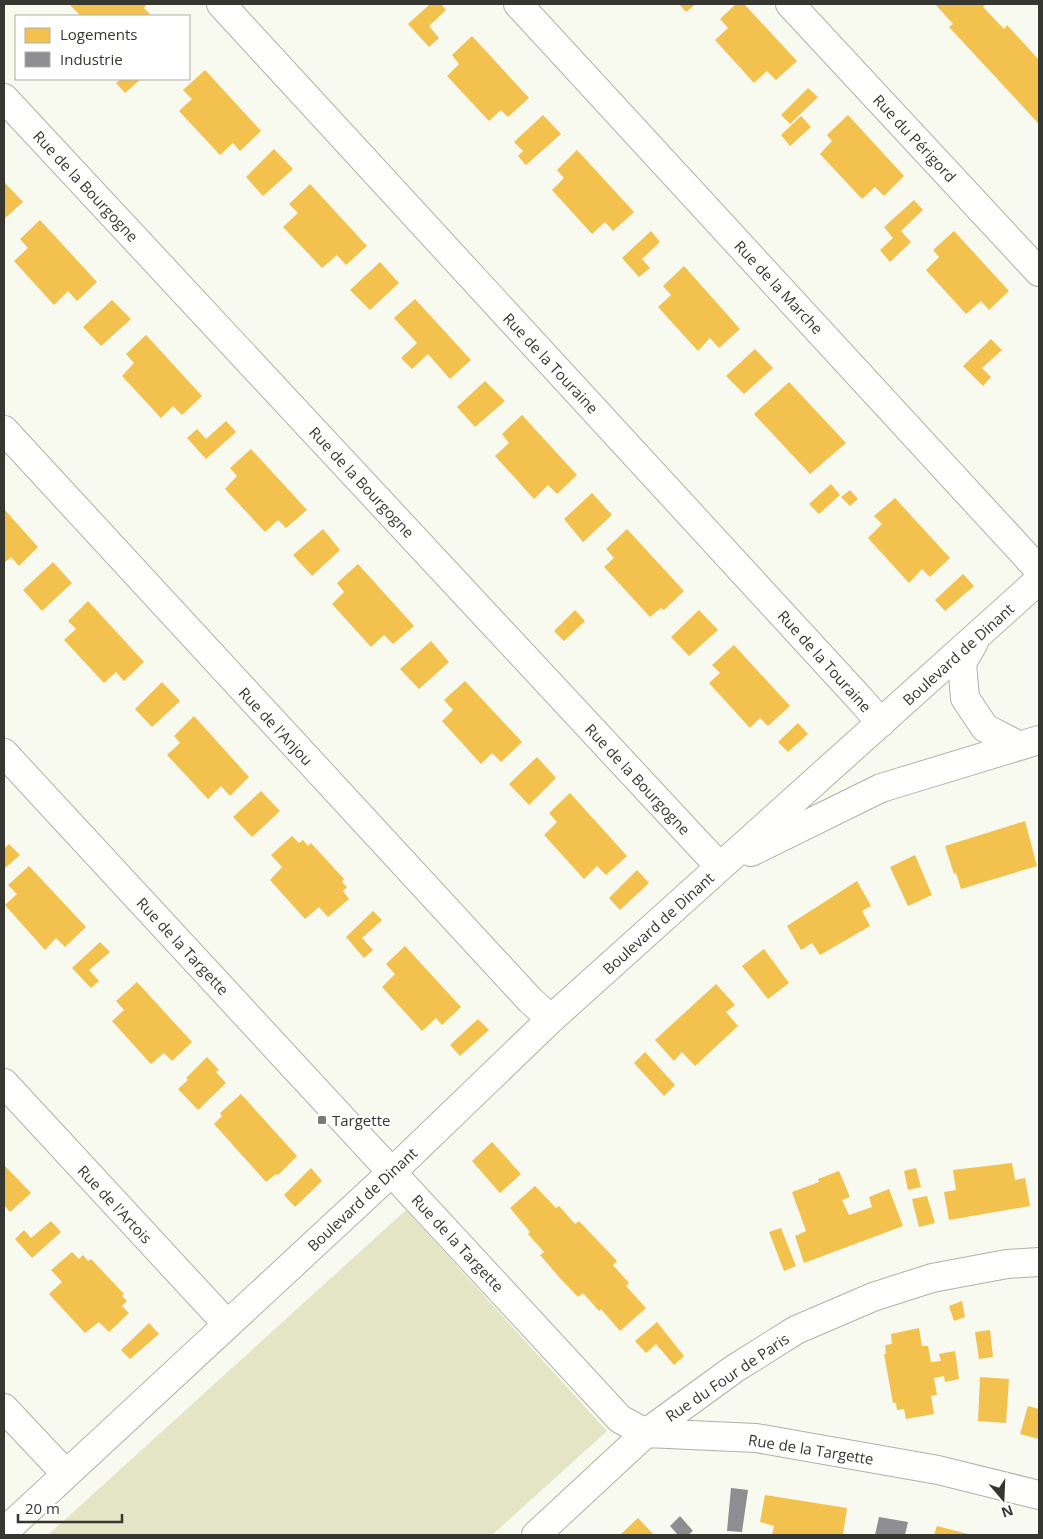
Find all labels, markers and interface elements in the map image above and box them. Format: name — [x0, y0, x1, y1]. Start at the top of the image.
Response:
legend — [15, 15, 190, 80]
text: Logements — [60, 24, 137, 44]
text: Industrie — [60, 49, 123, 69]
street label: Rue du Périgord — [869, 90, 961, 186]
street label: Rue de la Bourgogne — [29, 126, 143, 246]
street label: Rue de la Marche — [730, 236, 828, 338]
street label: Rue de la Touraine — [499, 308, 603, 418]
street label: Rue de la Bourgogne — [305, 422, 419, 542]
street label: Boulevard de Dinant — [898, 599, 1018, 709]
street label: Rue de la Touraine — [774, 606, 876, 716]
street label: Rue de l'Anjou — [235, 683, 317, 769]
street label: Rue de la Bourgogne — [581, 719, 695, 839]
street label: Boulevard de Dinant — [598, 868, 718, 978]
street label: Rue de la Targette — [132, 893, 234, 999]
place label: Targette — [332, 1110, 390, 1130]
marker: Targette — [316, 1114, 328, 1126]
street label: Boulevard de Dinant — [303, 1143, 421, 1255]
street label: Rue de l'Artois — [73, 1161, 157, 1247]
street label: Rue de la Targette — [407, 1190, 509, 1296]
street label: Rue du Four de Paris — [661, 1328, 793, 1426]
street label: Rue de la Targette — [747, 1429, 875, 1469]
north arrow — [978, 1474, 1028, 1524]
scale bar — [18, 1492, 121, 1524]
text: 20 m — [25, 1498, 60, 1518]
text: N — [999, 1501, 1016, 1523]

